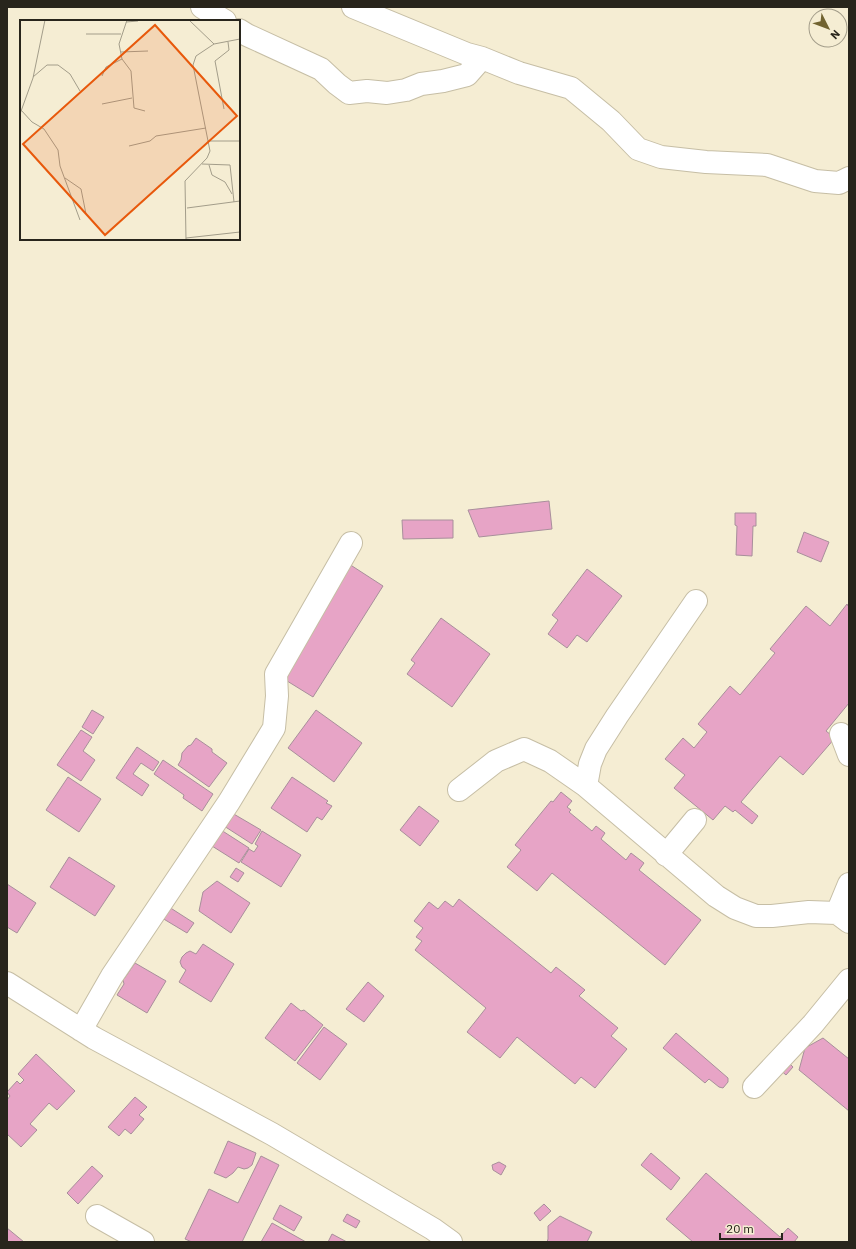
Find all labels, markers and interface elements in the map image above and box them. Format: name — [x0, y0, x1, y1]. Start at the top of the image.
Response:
north arrow — [808, 8, 848, 48]
inset map — [20, 20, 240, 240]
text: N — [828, 27, 843, 42]
scale bar — [720, 1215, 782, 1241]
text: 20 m — [726, 1221, 754, 1236]

